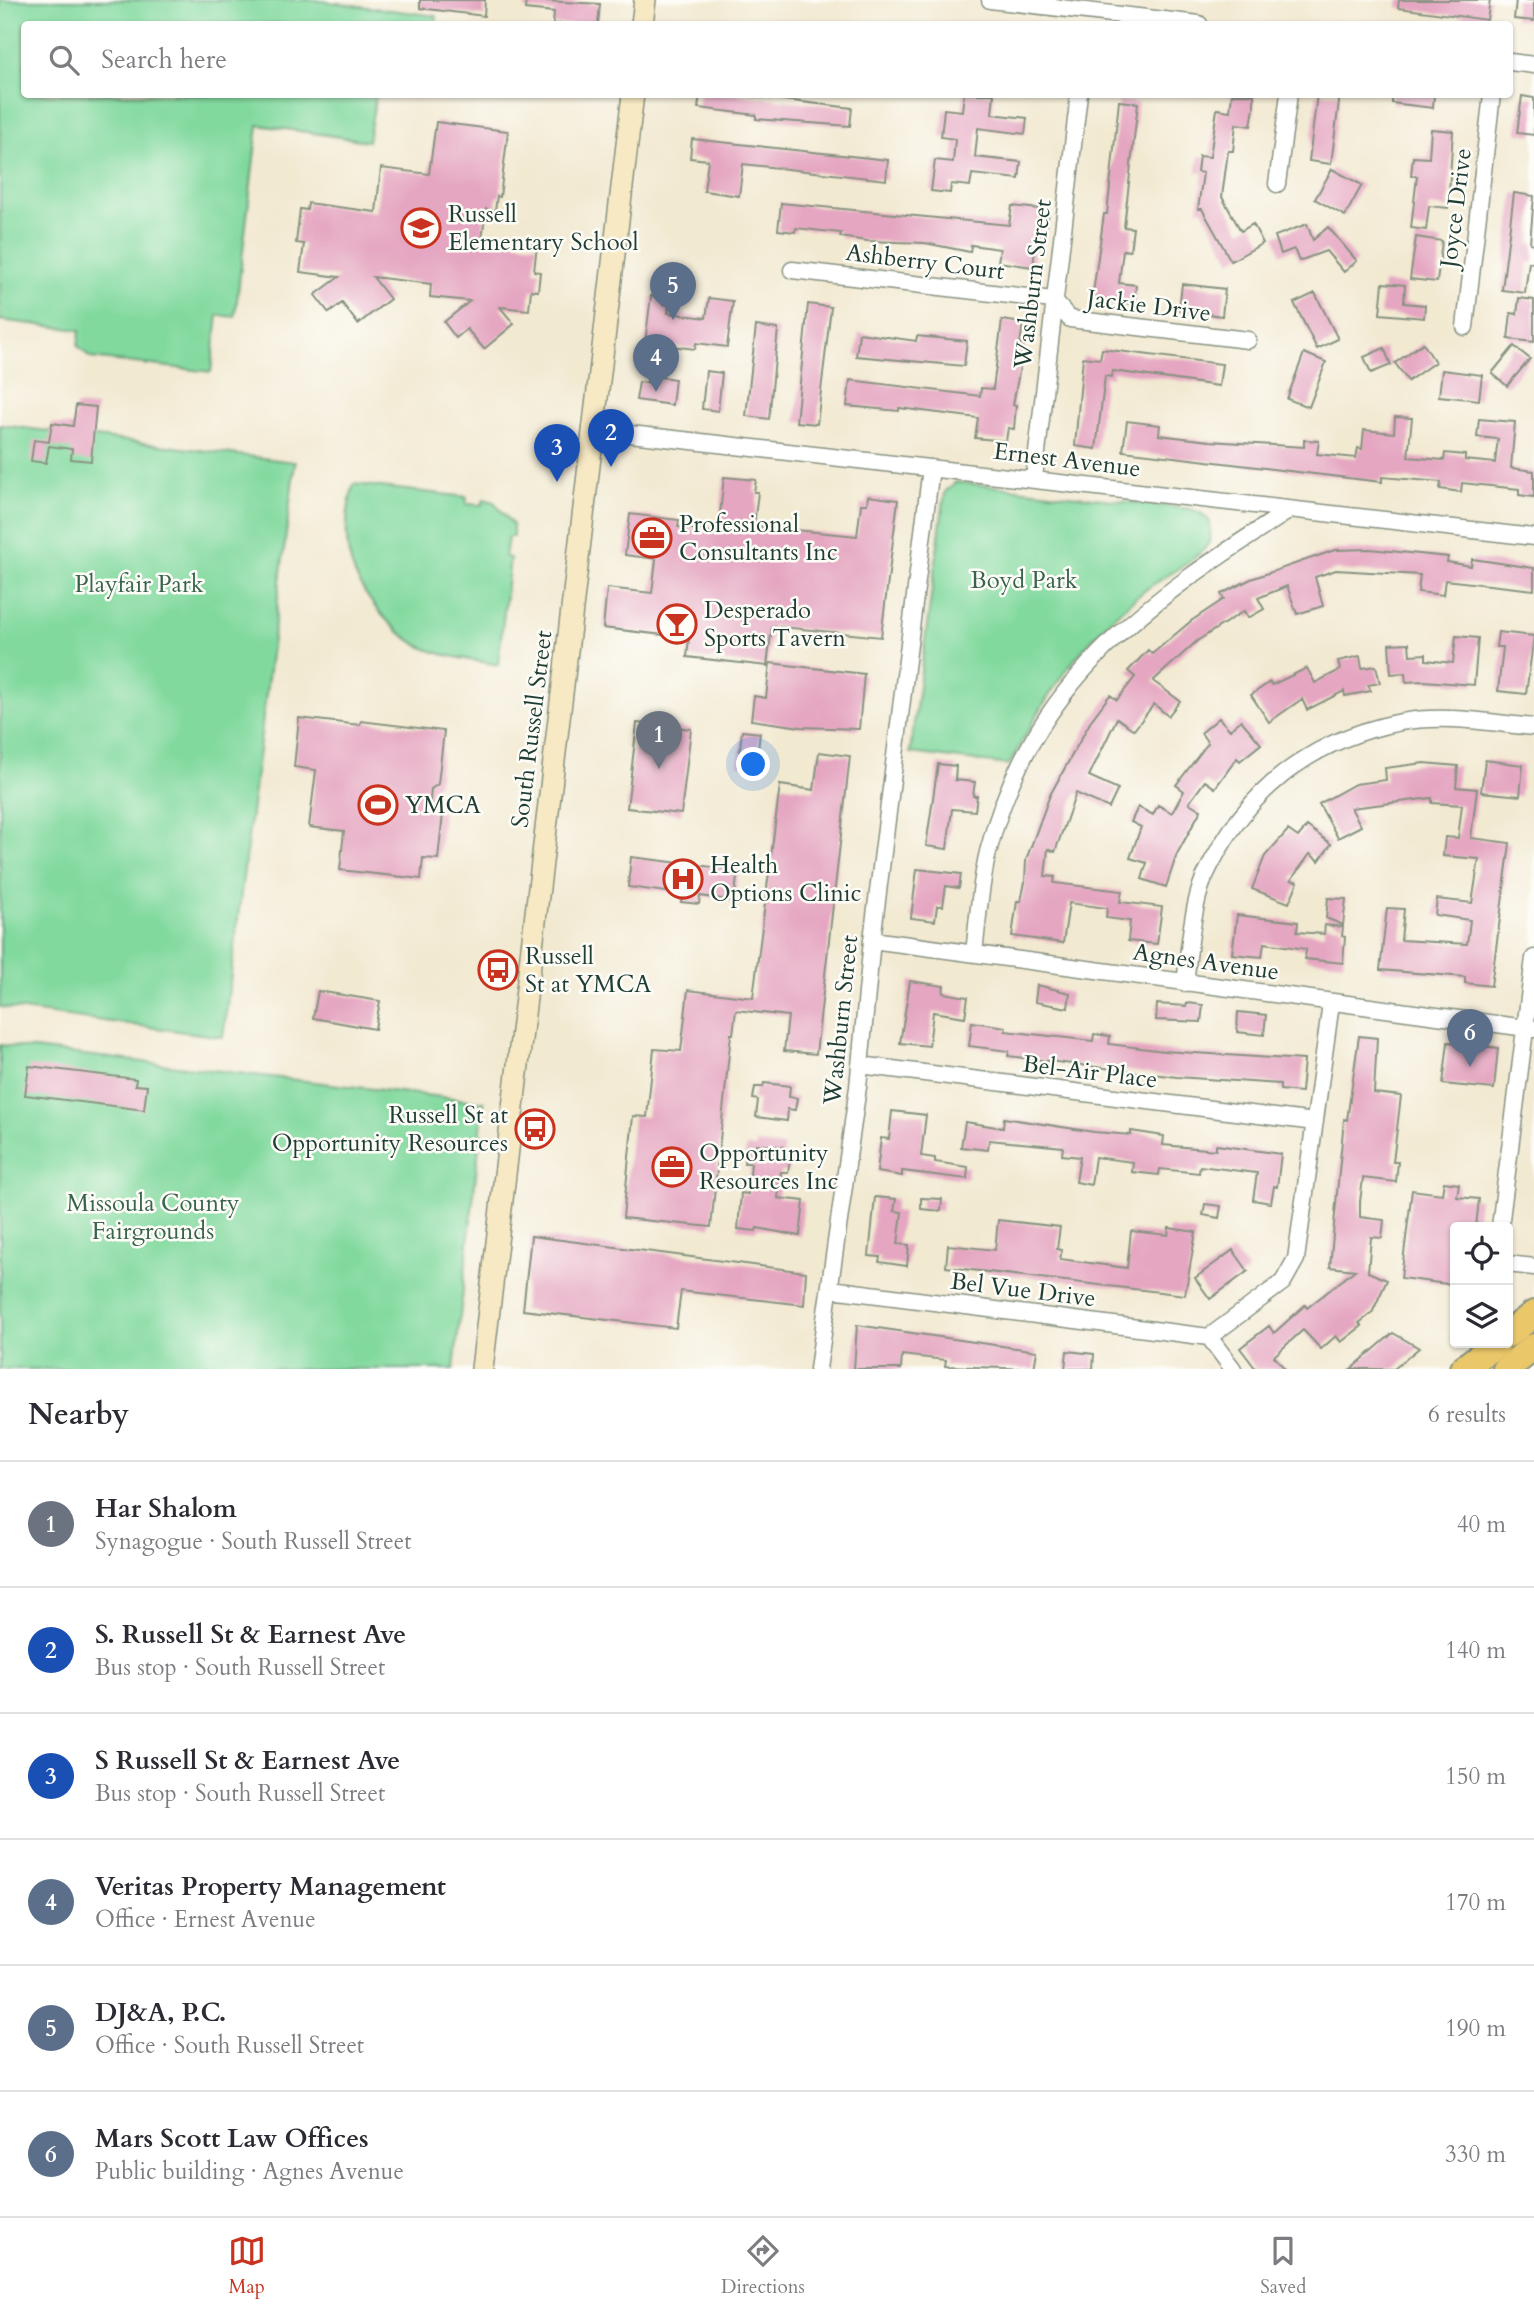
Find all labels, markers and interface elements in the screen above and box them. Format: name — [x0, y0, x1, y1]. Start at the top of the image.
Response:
search box — [21, 21, 1513, 98]
icon: search — [45, 41, 83, 79]
text: Search here — [101, 42, 227, 77]
street label: Joyce Drive — [1432, 146, 1480, 273]
street label: Washburn Street — [1006, 197, 1060, 372]
place label: Russell Elementary School — [448, 198, 639, 259]
school or university icon: Russell Elementary School — [400, 207, 442, 249]
street label: Ashberry Court — [844, 236, 1007, 288]
pin: 5 — [650, 262, 696, 320]
street label: Jackie Drive — [1082, 282, 1213, 330]
pin: 4 — [633, 334, 679, 392]
pin: 2 — [588, 409, 634, 467]
pin: 3 — [534, 424, 580, 482]
street label: Ernest Avenue — [992, 435, 1142, 485]
place label: Professional Consultants Inc — [679, 508, 838, 569]
office icon: Professional Consultants Inc — [631, 517, 673, 559]
park label: Boyd Park — [970, 564, 1078, 597]
park label: Playfair Park — [74, 568, 204, 601]
place label: Desperado Sports Tavern — [704, 594, 846, 655]
bar icon: Desperado Sports Tavern — [656, 603, 698, 645]
street label: South Russell Street — [504, 628, 561, 830]
pin: 1 — [636, 711, 682, 769]
your location — [736, 747, 770, 781]
sports icon: YMCA — [357, 784, 399, 826]
place label: YMCA — [405, 789, 482, 822]
place label: Health Options Clinic — [710, 849, 862, 910]
hospital icon: Health Options Clinic — [662, 858, 704, 900]
street label: Washburn Street — [816, 933, 866, 1108]
street label: Agnes Avenue — [1131, 935, 1281, 989]
place label: Russell St at YMCA — [525, 940, 652, 1001]
bus stop icon: Russell St at YMCA — [477, 949, 519, 991]
pin: 6 — [1447, 1009, 1493, 1067]
street label: Bel-Air Place — [1021, 1047, 1159, 1097]
place label: Russell St at Opportunity Resources — [272, 1099, 508, 1160]
bus stop icon: Russell St at Opportunity Resources — [514, 1108, 556, 1150]
place label: Opportunity Resources Inc — [699, 1137, 839, 1198]
office icon: Opportunity Resources Inc — [651, 1146, 693, 1188]
park label: Missoula County Fairgrounds — [67, 1187, 240, 1248]
map controls — [1450, 1222, 1513, 1348]
button: locate — [1450, 1222, 1513, 1285]
street label: Bel Vue Drive — [949, 1265, 1097, 1315]
button: layers — [1450, 1285, 1513, 1348]
text: Nearby — [28, 1394, 129, 1435]
text: 6 results — [1428, 1399, 1506, 1430]
text: Har Shalom — [95, 1491, 237, 1526]
text: 1 — [45, 1509, 57, 1540]
text: 40 m — [1457, 1509, 1506, 1540]
text: Synagogue · South Russell Street — [95, 1526, 411, 1557]
text: S. Russell St & Earnest Ave — [95, 1617, 406, 1652]
text: 2 — [45, 1635, 57, 1666]
text: 140 m — [1445, 1635, 1506, 1666]
text: Bus stop · South Russell Street — [95, 1652, 385, 1683]
text: S Russell St & Earnest Ave — [95, 1743, 400, 1778]
text: 3 — [45, 1761, 57, 1792]
text: 150 m — [1445, 1761, 1506, 1792]
text: Bus stop · South Russell Street — [95, 1778, 385, 1809]
text: Veritas Property Management — [95, 1869, 446, 1904]
text: 4 — [45, 1887, 57, 1918]
text: 170 m — [1445, 1887, 1506, 1918]
text: Office · Ernest Avenue — [95, 1904, 316, 1935]
text: DJ&A, P.C. — [95, 1995, 226, 2030]
text: 5 — [45, 2013, 57, 2044]
text: 190 m — [1445, 2013, 1506, 2044]
text: Office · South Russell Street — [95, 2030, 364, 2061]
text: Mars Scott Law Offices — [95, 2121, 369, 2156]
text: 6 — [45, 2139, 57, 2170]
text: 330 m — [1445, 2139, 1506, 2170]
text: Public building · Agnes Avenue — [95, 2156, 404, 2187]
tab: Map — [228, 2232, 266, 2300]
tab: Directions — [721, 2232, 805, 2300]
tab: Saved — [1260, 2232, 1306, 2300]

